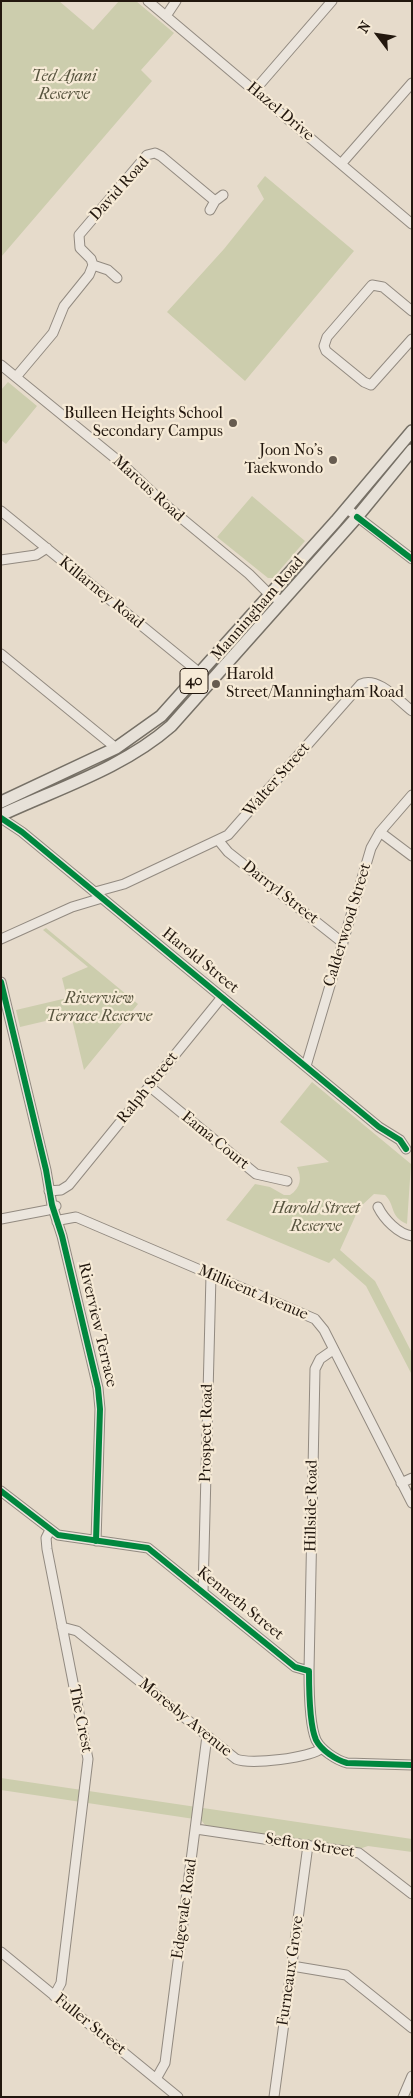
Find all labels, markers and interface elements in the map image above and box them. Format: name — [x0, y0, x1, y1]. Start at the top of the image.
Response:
north arrow — [353, 10, 403, 60]
text: N — [355, 18, 375, 36]
park label: Ted Ajani Reserve — [32, 67, 96, 105]
street label: Hazel Drive — [242, 78, 318, 146]
street label: David Road — [86, 153, 154, 225]
place label: Bulleen Heights School Secondary Campus — [64, 404, 223, 442]
marker: Bulleen Heights School Secondary Campus — [227, 417, 239, 429]
place label: Joon No's Taekwondo — [244, 441, 323, 479]
street label: Marcus Road — [108, 452, 188, 526]
marker: Joon No's Taekwondo — [327, 454, 339, 466]
street label: Killarney Road — [55, 553, 147, 633]
street label: Manningham Road — [207, 553, 309, 665]
place label: Harold Street/Manningham Road — [226, 665, 404, 703]
road number: 40 — [180, 668, 208, 694]
marker: Harold Street/Manningham Road — [210, 678, 222, 690]
street label: Walter Street — [239, 739, 315, 821]
street label: Darryl Street — [238, 857, 322, 929]
street label: Calderwood Street — [320, 861, 376, 989]
street label: Harold Street — [158, 924, 242, 998]
park label: Riverview Terrace Reserve — [46, 989, 152, 1027]
street label: Ralph Street — [113, 1048, 183, 1128]
street label: Eama Court — [177, 1108, 253, 1174]
park label: Harold Street Reserve — [272, 1199, 360, 1237]
street label: Riverview Terrace — [73, 1261, 121, 1389]
street label: Millicent Avenue — [195, 1261, 311, 1325]
street label: Prospect Road — [197, 1383, 217, 1483]
street label: Hillside Road — [302, 1460, 322, 1552]
street label: Kenneth Street — [193, 1563, 287, 1645]
street label: Moresby Avenue — [134, 1675, 236, 1761]
street label: The Crest — [64, 1684, 96, 1754]
street label: Sefton Street — [264, 1829, 356, 1863]
street label: Edgevale Road — [168, 1858, 202, 1960]
street label: Furneaux Grove — [274, 1915, 308, 2027]
street label: Fuller Street — [50, 1990, 130, 2060]

